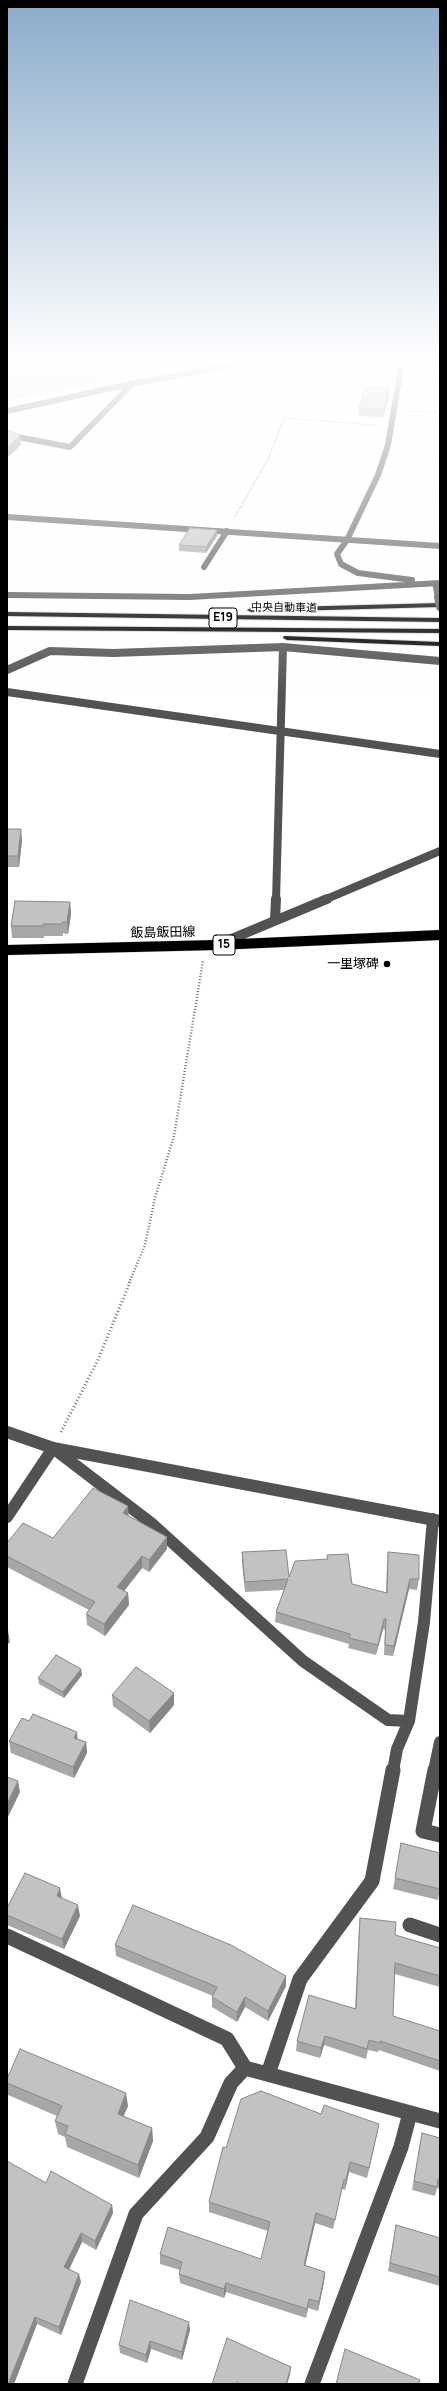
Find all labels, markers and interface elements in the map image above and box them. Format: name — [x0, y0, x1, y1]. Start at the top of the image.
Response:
street label: 中央自動車道 — [251, 601, 317, 615]
road number: E19 — [209, 608, 237, 628]
street label: 飯島飯田線 — [130, 925, 196, 941]
road number: 15 — [213, 935, 235, 955]
place label: 一里塚碑 — [327, 956, 379, 972]
marker: 一里塚碑 — [382, 959, 392, 969]

